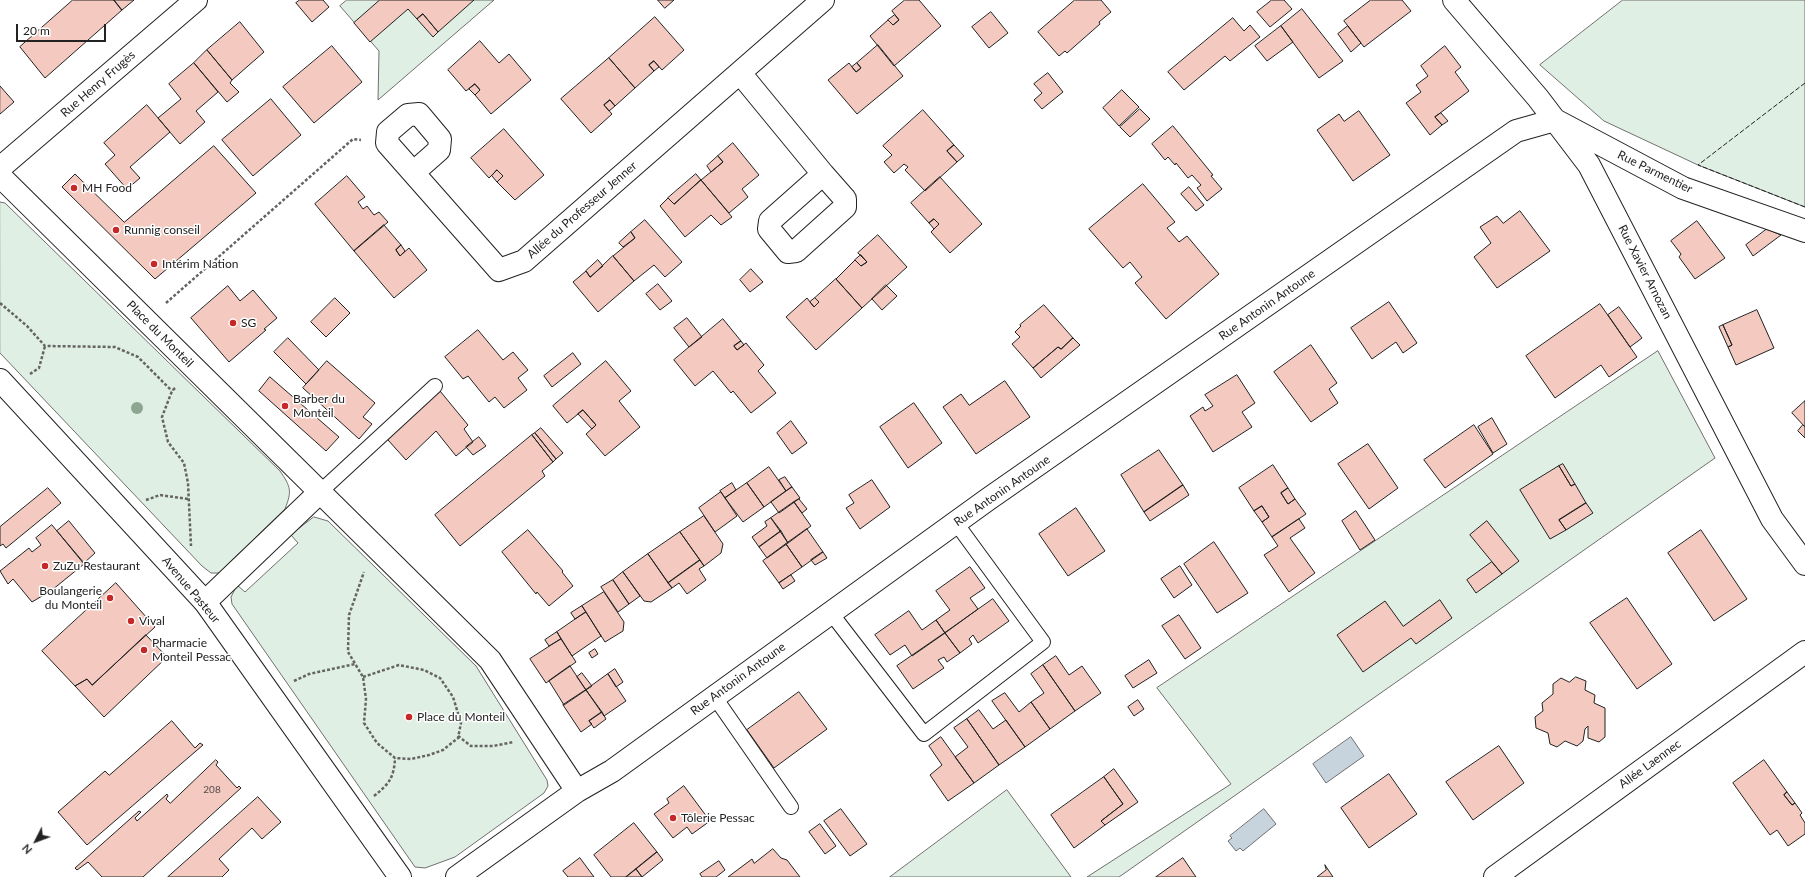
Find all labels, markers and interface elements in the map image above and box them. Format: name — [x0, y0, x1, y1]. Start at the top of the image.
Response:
scale bar — [18, 16, 108, 42]
text: 20 m — [23, 23, 50, 38]
street label: Rue Henry Frugès — [58, 48, 138, 120]
street label: Rue Parmentier — [1615, 148, 1695, 196]
street label: Allée du Professeur Jenner — [524, 159, 640, 261]
place label: MH Food — [82, 181, 132, 195]
marker: MH Food — [69, 183, 79, 193]
place label: Runnig conseil — [124, 223, 200, 237]
street label: Rue Xavier Arnozan — [1615, 223, 1675, 321]
marker: Runnig conseil — [111, 225, 121, 235]
place label: Intérim Nation — [162, 257, 238, 271]
marker: Intérim Nation — [149, 259, 159, 269]
street label: Rue Antonin Antoune — [1216, 266, 1318, 344]
street label: Place du Monteil — [124, 298, 196, 370]
place label: SG — [241, 316, 256, 330]
marker: SG — [228, 318, 238, 328]
place label: Barber du Monteil — [293, 392, 345, 420]
marker: Barber du Monteil — [280, 401, 290, 411]
street label: Rue Antonin Antoune — [951, 452, 1053, 530]
street label: Avenue Pasteur — [159, 554, 223, 626]
place label: ZuZu Restaurant — [53, 559, 140, 573]
marker: ZuZu Restaurant — [40, 561, 50, 571]
place label: Boulangerie du Monteil — [39, 584, 102, 612]
marker: Boulangerie du Monteil — [105, 593, 115, 603]
place label: Vival — [139, 614, 165, 628]
marker: Vival — [126, 616, 136, 626]
place label: Pharmacie Monteil Pessac — [152, 636, 231, 664]
street label: Rue Antonin Antoune — [688, 640, 788, 718]
marker: Pharmacie Monteil Pessac — [139, 645, 149, 655]
place label: Place du Monteil — [417, 710, 505, 724]
marker: Place du Monteil — [404, 712, 414, 722]
street label: Allée Laennec — [1616, 737, 1684, 791]
house number: 208 — [203, 784, 221, 796]
place label: Tôlerie Pessac — [681, 811, 755, 825]
marker: Tôlerie Pessac — [668, 813, 678, 823]
north arrow — [16, 821, 56, 861]
text: N — [19, 842, 34, 857]

